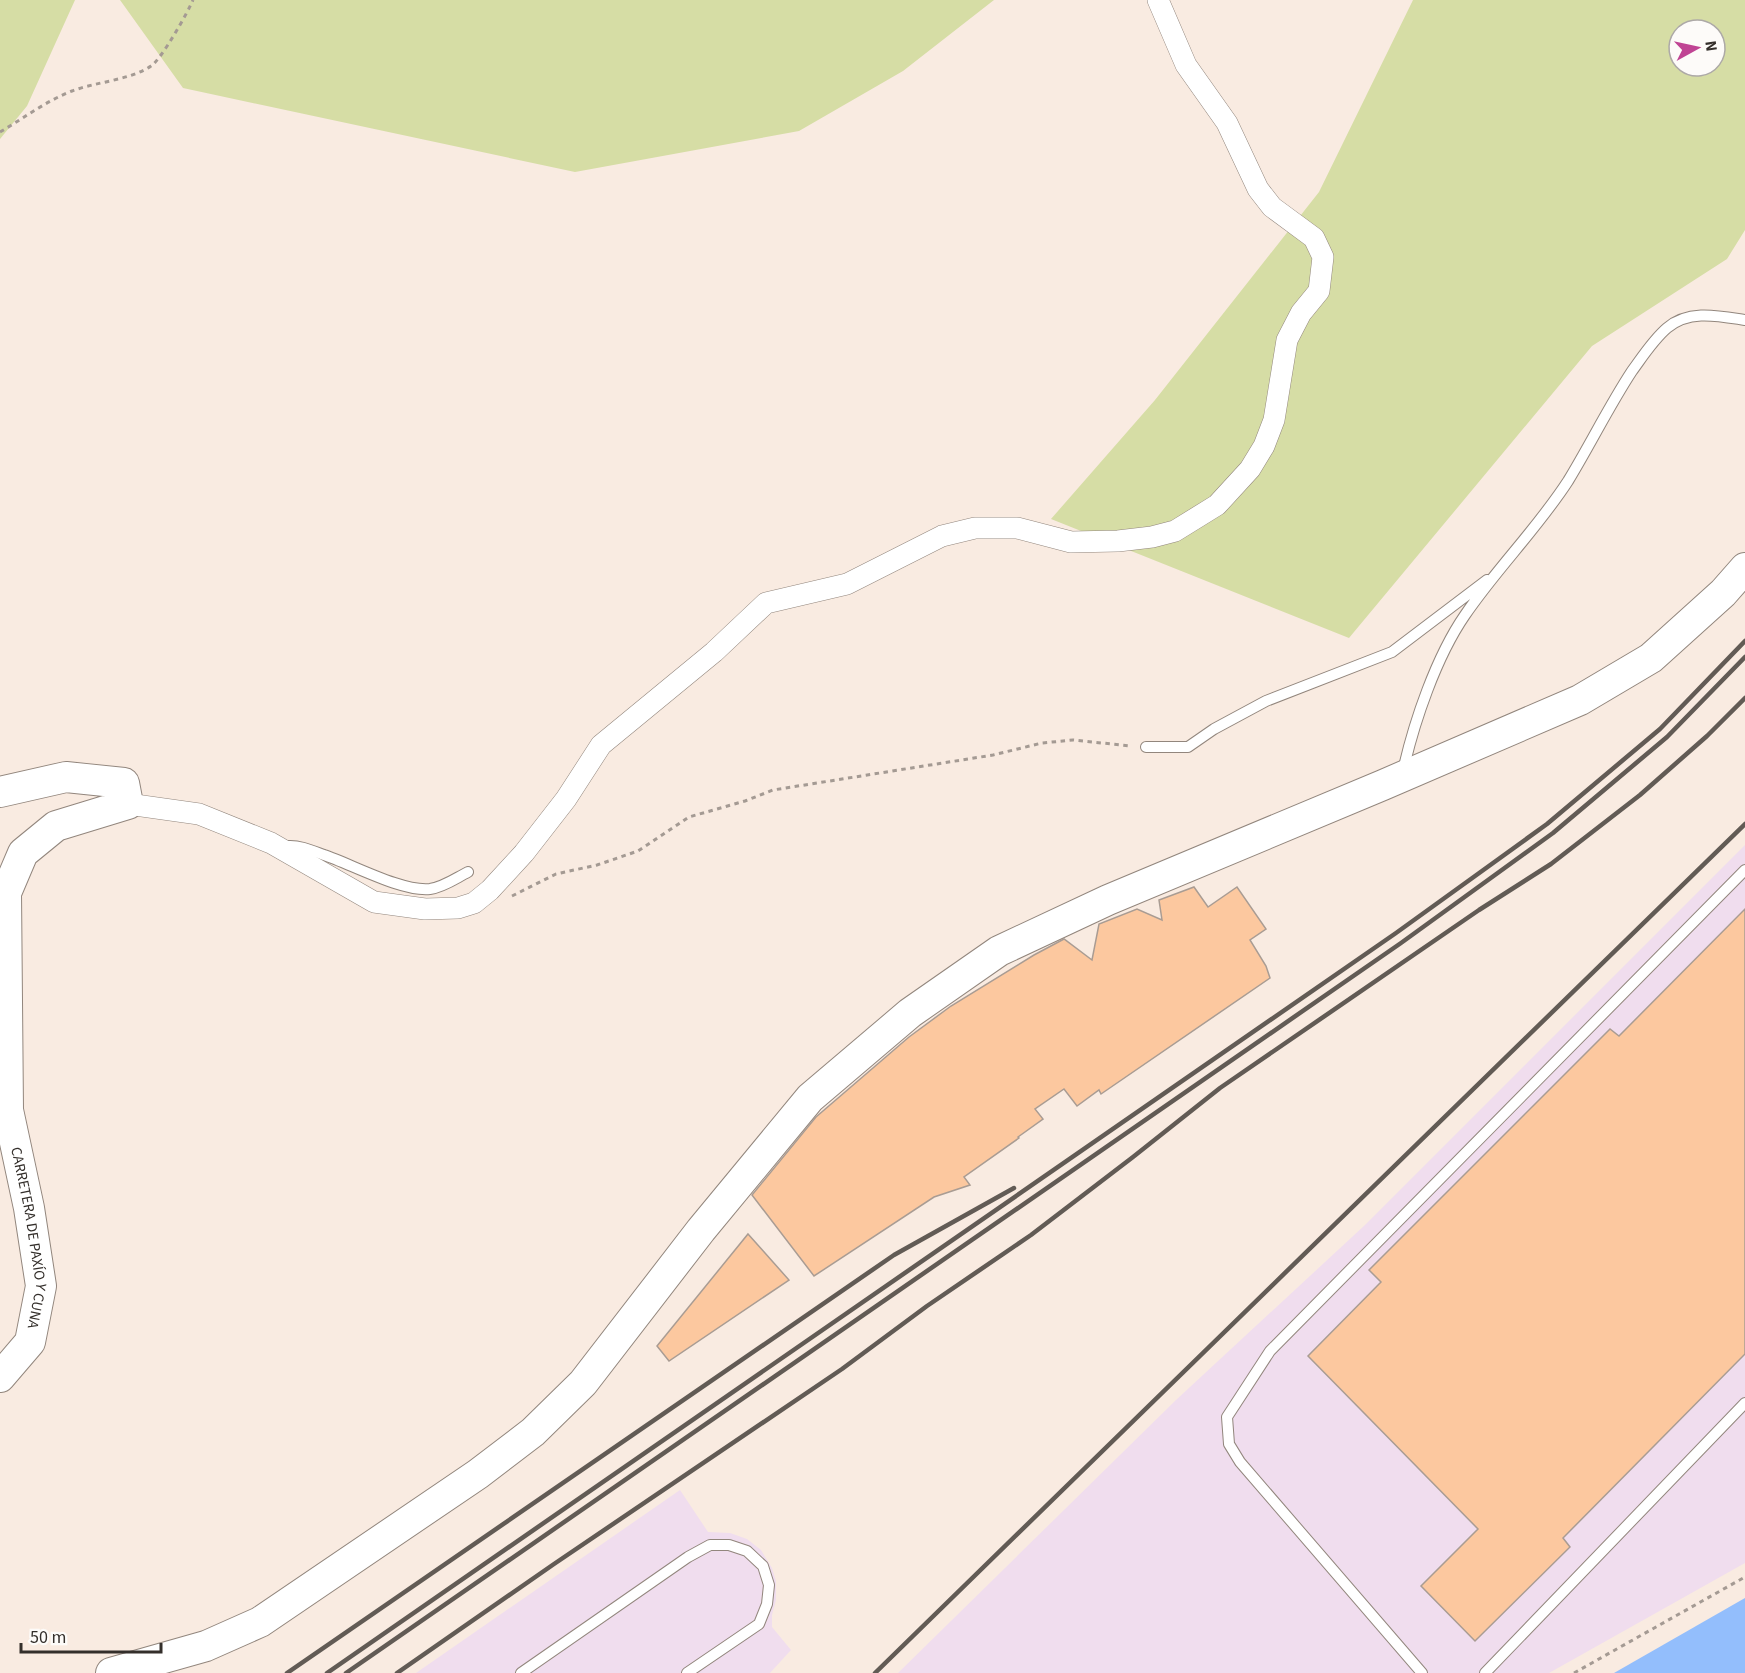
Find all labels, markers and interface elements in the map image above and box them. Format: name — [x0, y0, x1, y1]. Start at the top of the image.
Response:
north arrow — [1667, 18, 1727, 78]
text: N — [1699, 39, 1722, 53]
street label: CARRETERA DE PAXÍO Y CUNA — [5, 1145, 52, 1331]
scale bar — [21, 1616, 160, 1654]
text: 50 m — [30, 1625, 66, 1650]

